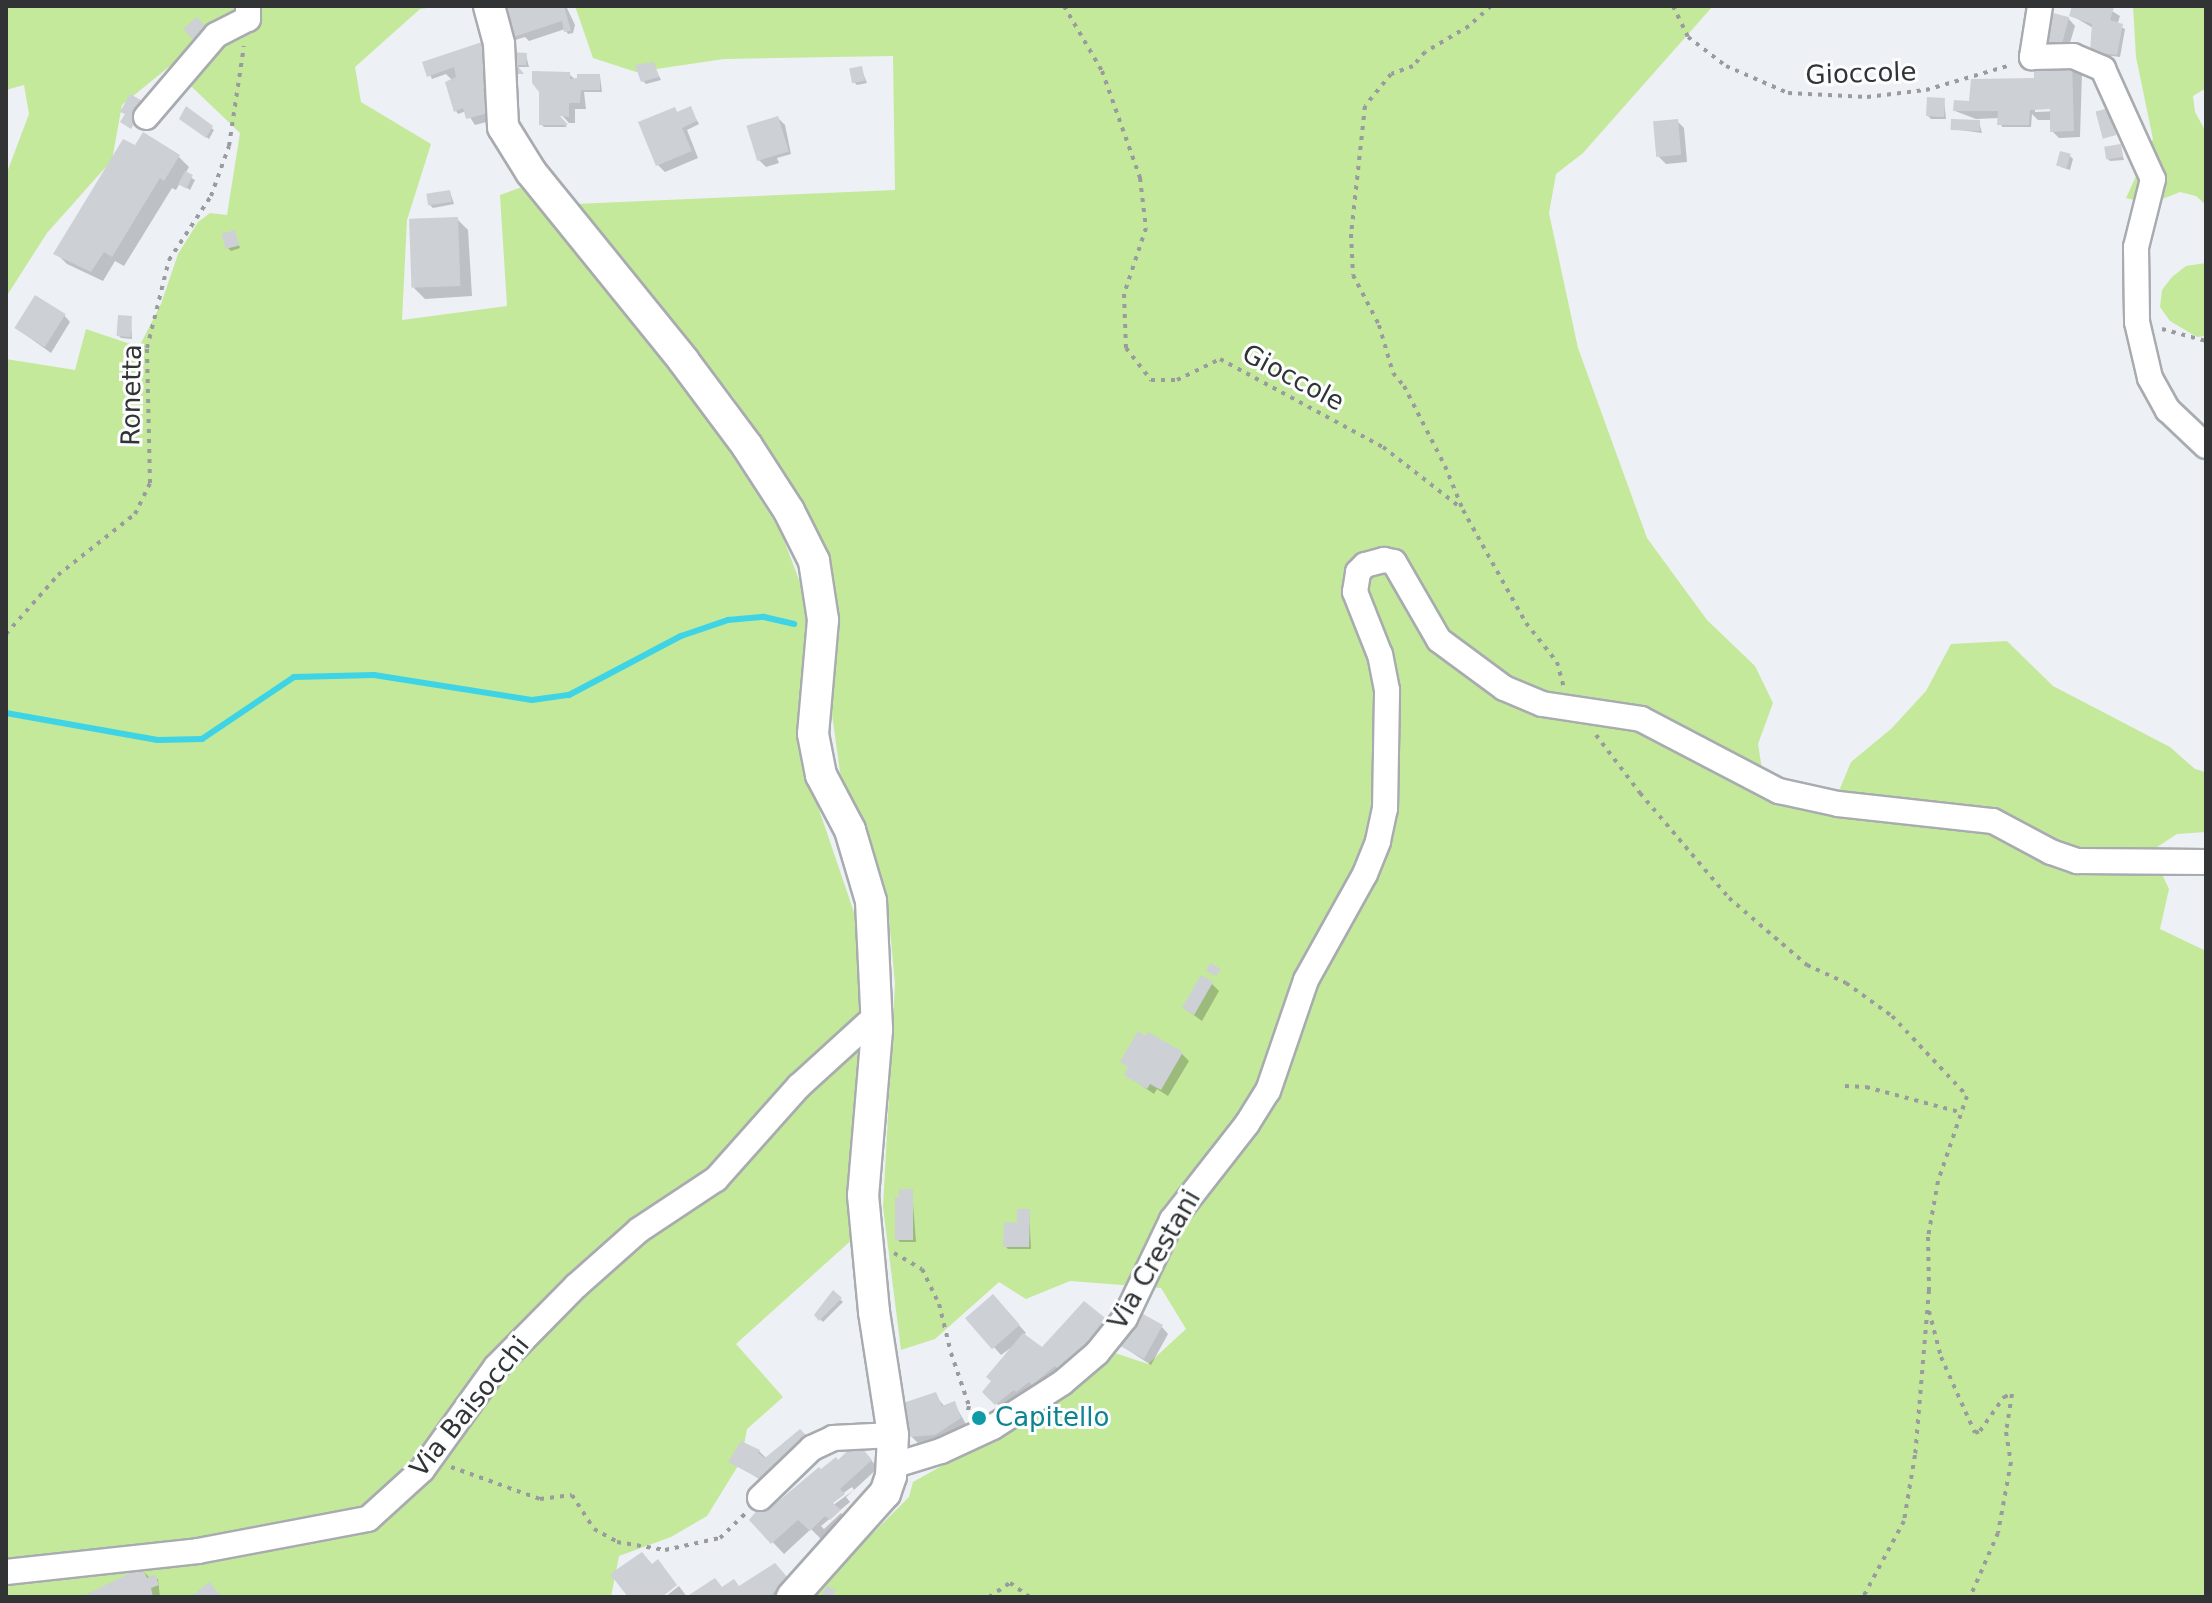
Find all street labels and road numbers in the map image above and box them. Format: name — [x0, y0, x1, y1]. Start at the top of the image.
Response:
street label: Gioccole — [1805, 56, 1917, 92]
street label: Gioccole — [1237, 338, 1349, 418]
street label: Ronetta — [116, 344, 148, 446]
street label: Via Crestani — [1102, 1185, 1208, 1335]
street label: Via Baisocchi — [404, 1331, 536, 1483]

